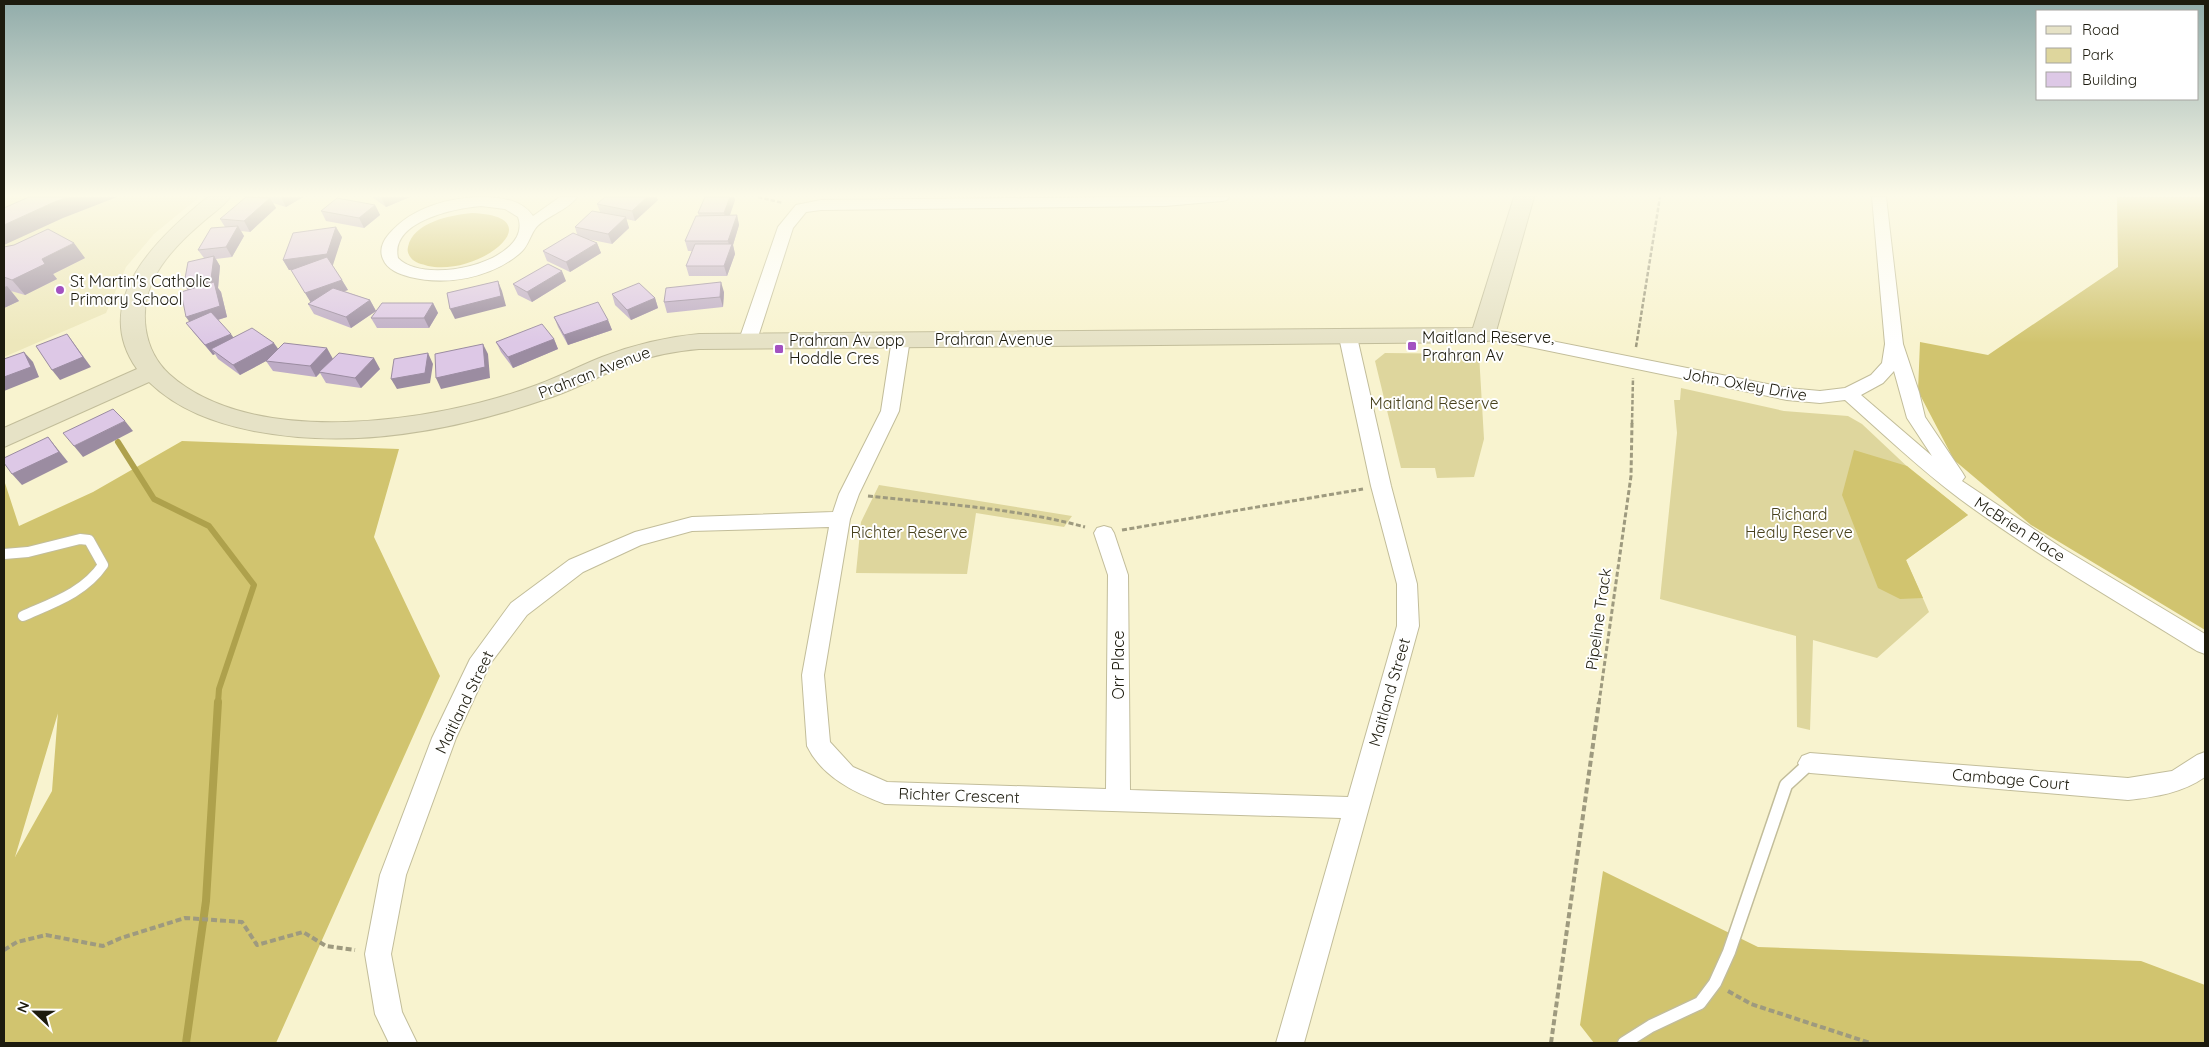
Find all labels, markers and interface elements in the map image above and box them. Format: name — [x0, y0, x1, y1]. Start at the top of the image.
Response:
legend — [2036, 10, 2199, 100]
text: Road — [2082, 20, 2119, 39]
text: Park — [2082, 45, 2114, 64]
text: Building — [2082, 70, 2137, 89]
place label: St Martin's Catholic Primary School — [70, 271, 211, 309]
marker: St Martin's Catholic Primary School — [54, 284, 66, 296]
place label: Maitland Reserve, Prahran Av — [1422, 327, 1554, 365]
street label: Prahran Avenue — [935, 329, 1053, 349]
place label: Prahran Av opp Hoddle Cres — [789, 330, 904, 368]
marker: Maitland Reserve, Prahran Av — [1406, 340, 1418, 352]
street label: Prahran Avenue — [535, 341, 653, 403]
marker: Prahran Av opp Hoddle Cres — [773, 343, 785, 355]
street label: John Oxley Drive — [1681, 363, 1809, 405]
park label: Maitland Reserve — [1369, 393, 1499, 413]
street label: McBrien Place — [1971, 492, 2069, 566]
park label: Richard Healy Reserve — [1745, 504, 1853, 542]
park label: Richter Reserve — [850, 522, 968, 542]
street label: Pipeline Track — [1581, 567, 1615, 671]
street label: Orr Place — [1108, 630, 1128, 700]
street label: Maitland Street — [1364, 635, 1414, 749]
street label: Maitland Street — [430, 647, 498, 757]
street label: Cambage Court — [1951, 764, 2071, 794]
street label: Richter Crescent — [898, 783, 1020, 807]
north arrow — [10, 987, 60, 1037]
text: N — [13, 999, 33, 1015]

